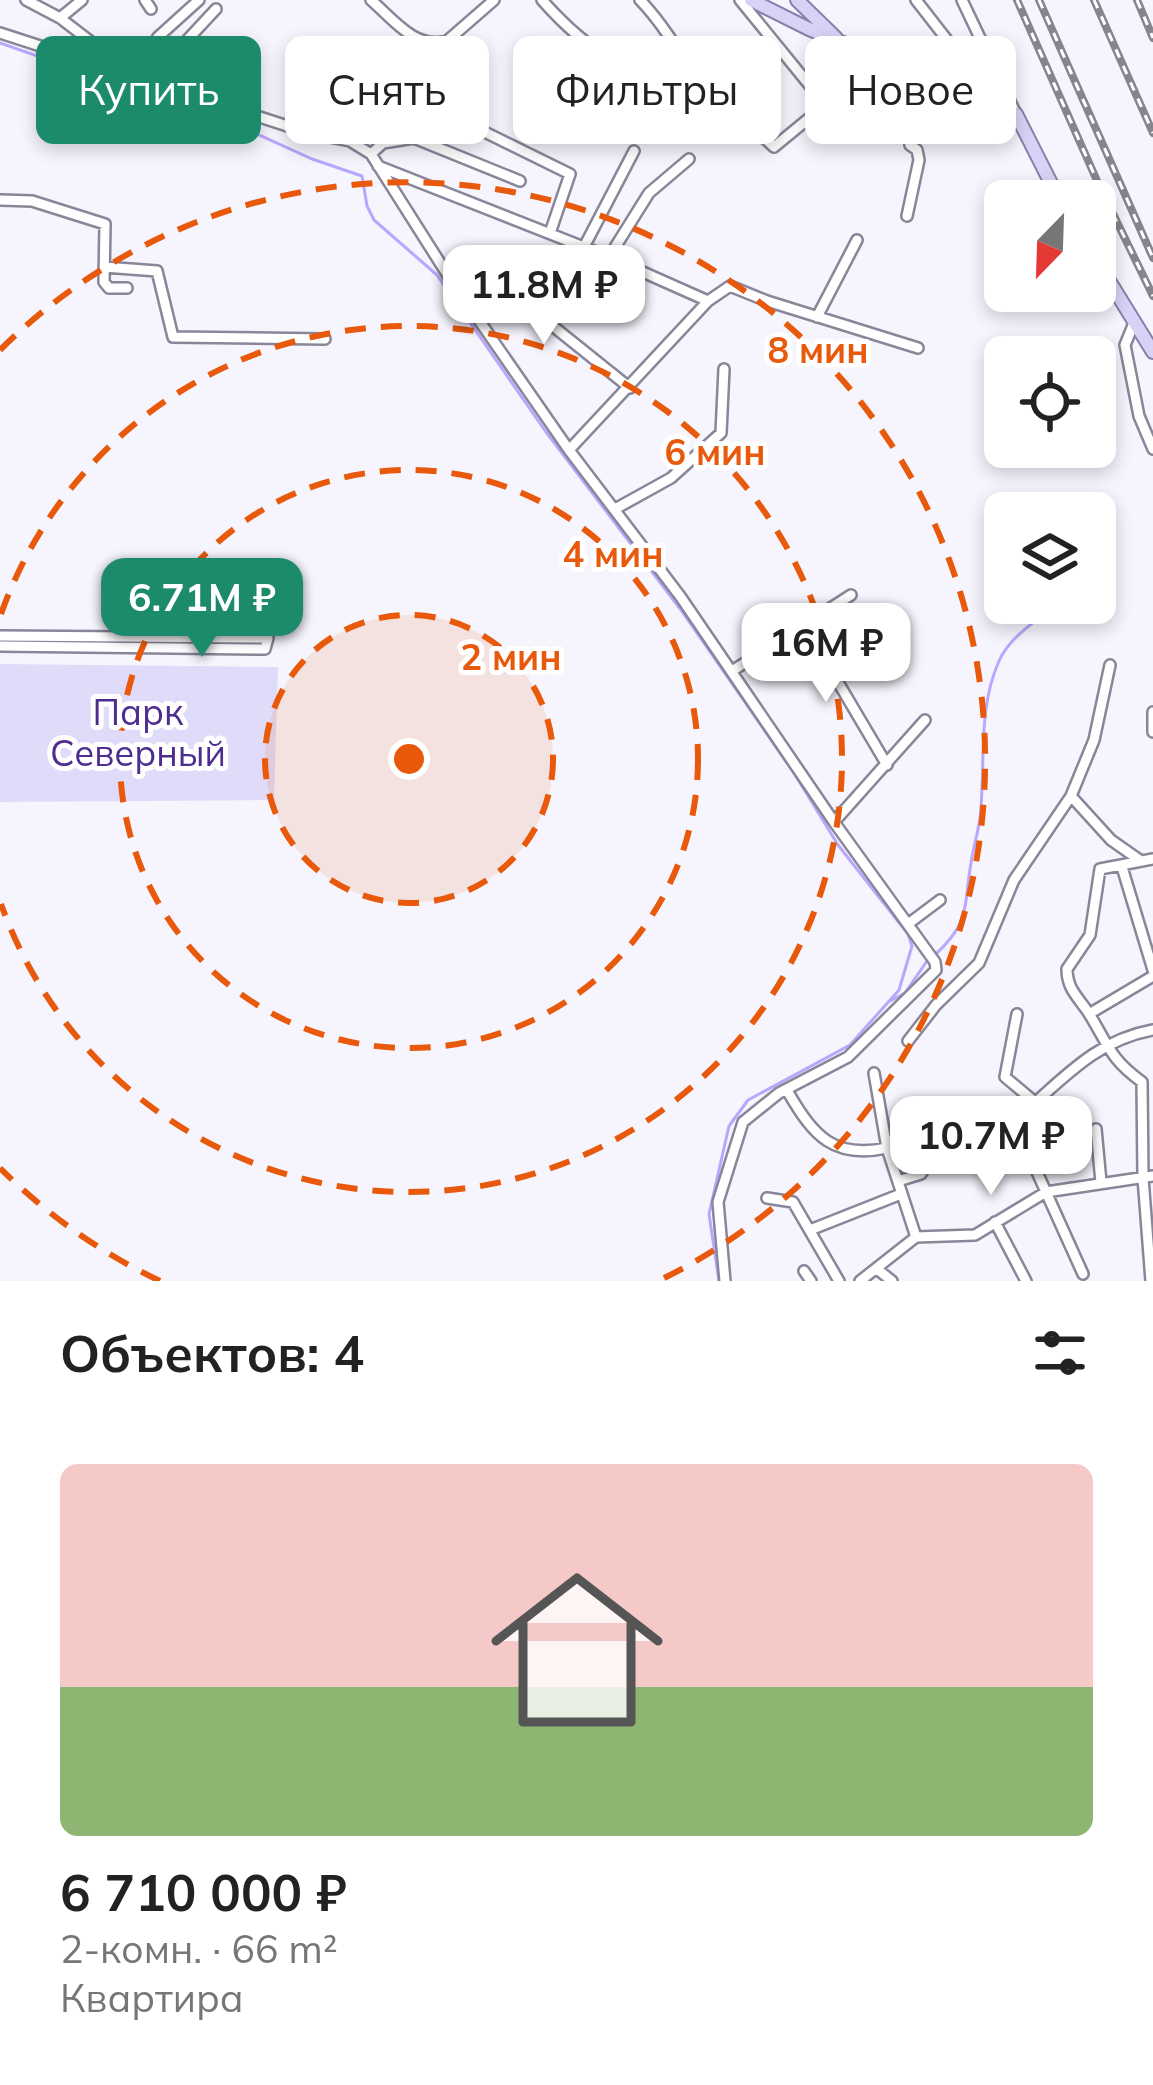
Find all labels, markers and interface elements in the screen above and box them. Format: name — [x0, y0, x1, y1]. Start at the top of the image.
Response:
chip: Купить — [36, 36, 261, 144]
chip: Снять — [285, 36, 489, 144]
chip: Фильтры — [513, 36, 781, 144]
chip: Новое — [805, 36, 1016, 144]
north arrow — [984, 180, 1116, 312]
map controls — [984, 180, 1116, 624]
pin: 11.8M ₽ — [433, 245, 655, 347]
text: 11.8M ₽ — [470, 259, 618, 308]
text: 8 мин — [768, 327, 868, 372]
button: locate — [984, 336, 1116, 468]
text: 6 мин — [665, 429, 765, 474]
button: layers — [984, 492, 1116, 624]
text: 4 мин — [563, 531, 663, 576]
pin: 6.71M ₽ — [91, 558, 313, 660]
text: 6.71M ₽ — [128, 572, 276, 621]
pin: 16M ₽ — [742, 603, 910, 705]
text: 16M ₽ — [769, 617, 883, 666]
text: 2 мин — [461, 634, 561, 679]
park label: Парк Северный — [50, 689, 226, 775]
centre of rings — [388, 738, 430, 780]
pin: 10.7M ₽ — [880, 1096, 1102, 1198]
text: 10.7M ₽ — [917, 1110, 1065, 1159]
icon: filters — [1027, 1320, 1093, 1386]
text: Объектов: 4 — [60, 1321, 364, 1385]
icon: home — [469, 1542, 685, 1758]
text: 6 710 000 ₽ — [60, 1860, 347, 1924]
text: 2-комн. · 66 m² — [60, 1924, 338, 1973]
text: Квартира — [60, 1973, 244, 2022]

